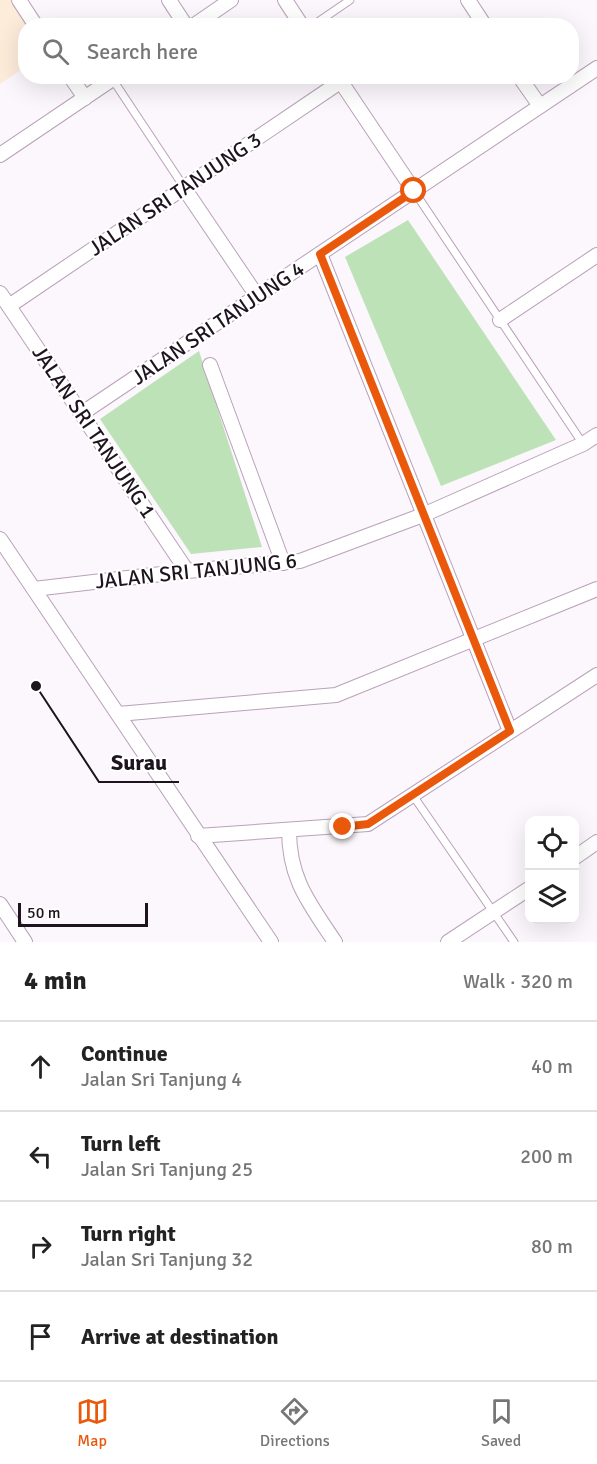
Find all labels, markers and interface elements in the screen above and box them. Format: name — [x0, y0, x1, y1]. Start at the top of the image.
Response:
search box — [18, 18, 579, 84]
icon: search — [39, 35, 72, 68]
text: Search here — [87, 38, 198, 65]
street label: JALAN SRI TANJUNG 3 — [84, 127, 266, 261]
route start — [400, 177, 426, 203]
street label: JALAN SRI TANJUNG 4 — [127, 256, 309, 390]
street label: JALAN SRI TANJUNG 1 — [27, 341, 161, 523]
street label: JALAN SRI TANJUNG 6 — [94, 547, 298, 595]
callout: Surau — [99, 742, 179, 782]
text: Surau — [111, 749, 167, 776]
route end — [329, 813, 355, 839]
map controls — [525, 816, 579, 924]
button: locate — [525, 816, 579, 870]
button: layers — [525, 870, 579, 924]
scale bar — [18, 900, 148, 928]
text: 50 m — [27, 903, 61, 923]
text: 4 min — [24, 965, 87, 997]
text: Walk · 320 m — [463, 969, 573, 994]
text: Continue — [81, 1040, 168, 1067]
icon: ahead — [24, 1050, 57, 1083]
text: 40 m — [531, 1054, 573, 1079]
text: Jalan Sri Tanjung 4 — [81, 1067, 242, 1092]
text: Turn left — [81, 1130, 161, 1157]
icon: left — [24, 1140, 57, 1173]
text: 200 m — [520, 1144, 573, 1169]
text: Jalan Sri Tanjung 25 — [81, 1157, 253, 1182]
text: Turn right — [81, 1220, 176, 1247]
icon: right — [24, 1230, 57, 1263]
text: 80 m — [531, 1234, 573, 1259]
text: Jalan Sri Tanjung 32 — [81, 1247, 253, 1272]
icon: arrive — [24, 1320, 57, 1353]
text: Arrive at destination — [81, 1323, 278, 1350]
tab: Map — [76, 1395, 109, 1451]
tab: Directions — [260, 1395, 330, 1451]
tab: Saved — [481, 1395, 521, 1451]

